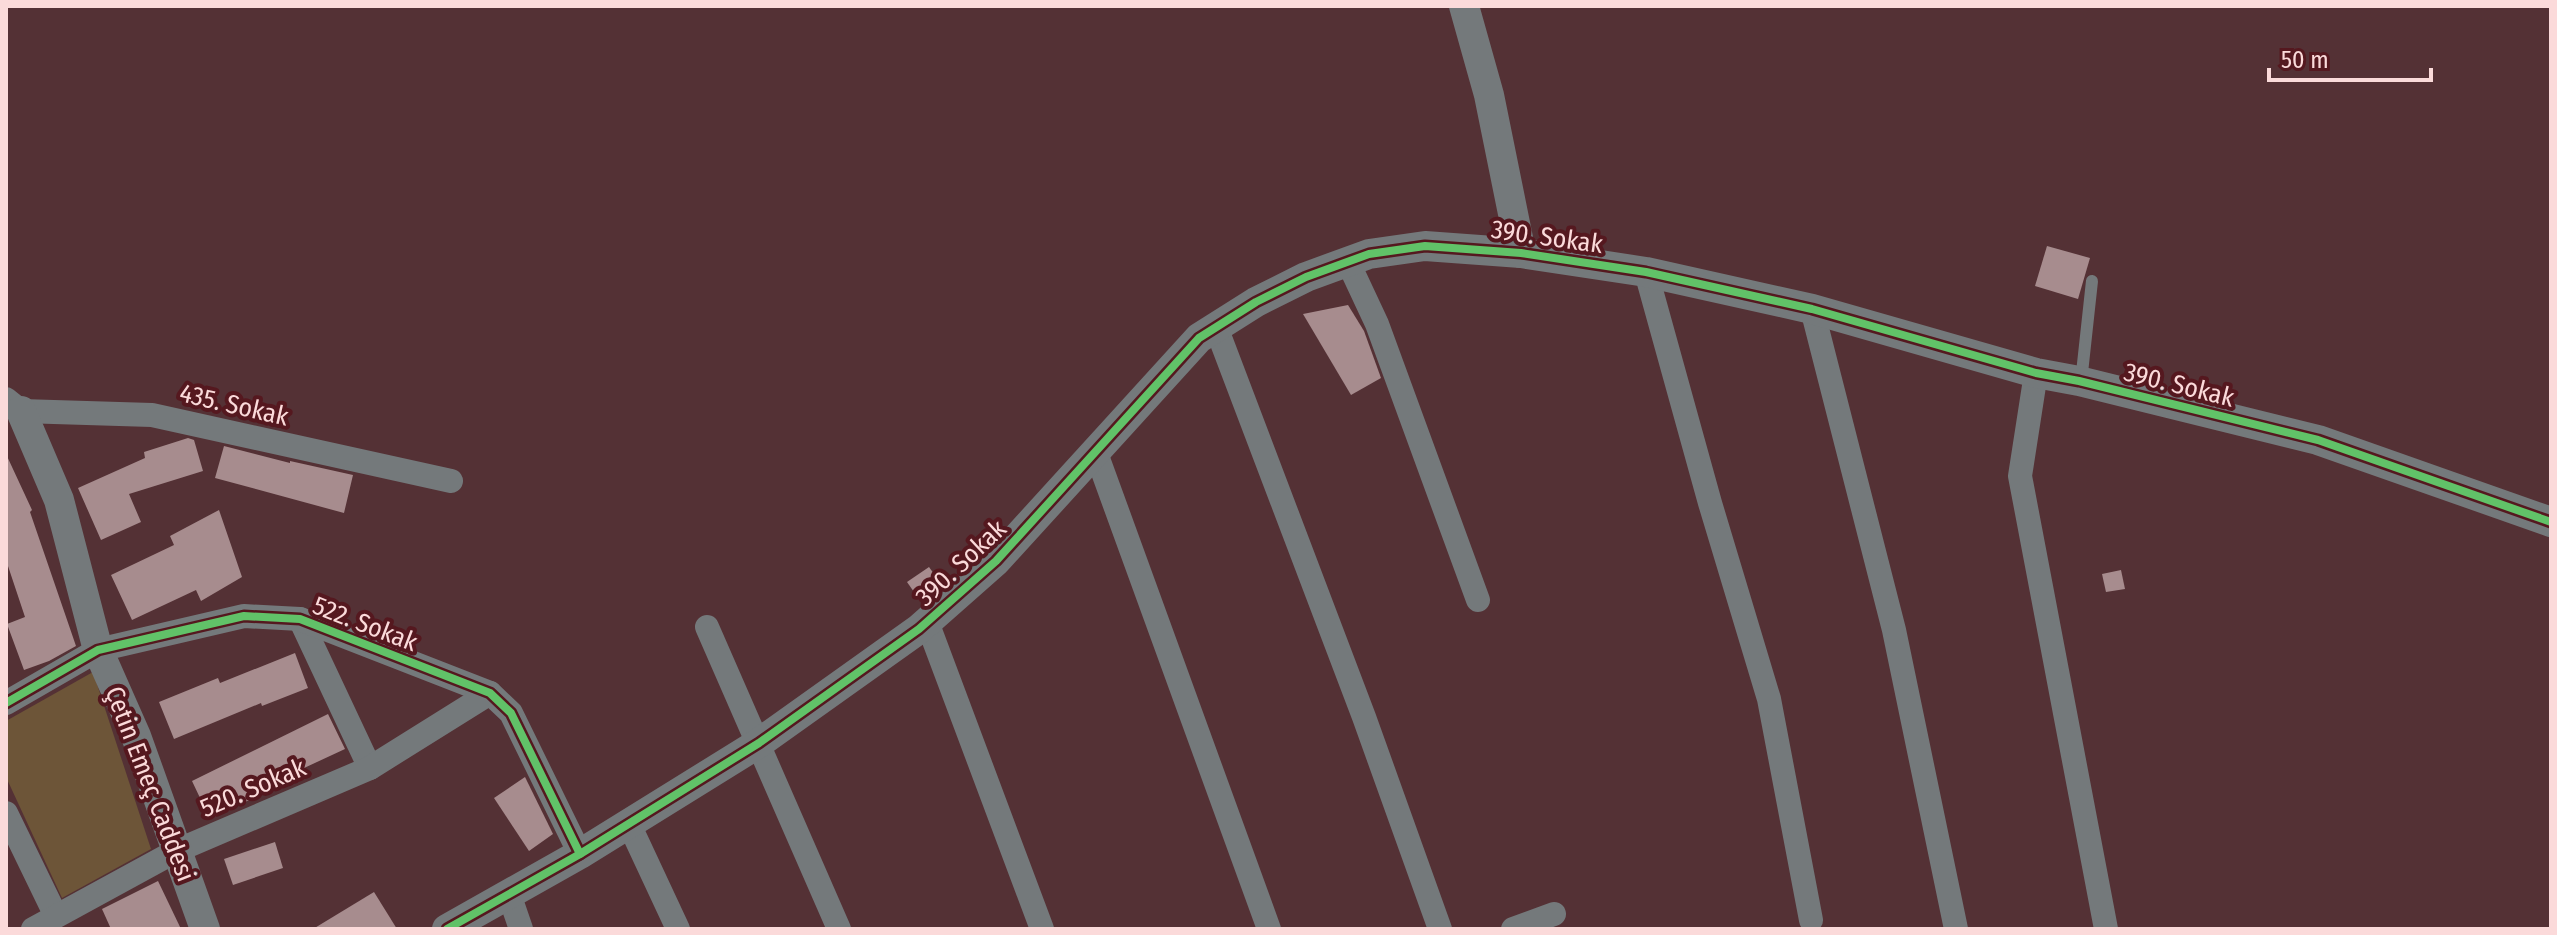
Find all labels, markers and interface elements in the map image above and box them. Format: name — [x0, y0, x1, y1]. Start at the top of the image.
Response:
scale bar — [2269, 32, 2431, 82]
text: 50 m — [2281, 46, 2329, 74]
street label: 390. Sokak — [1489, 214, 1606, 260]
street label: 390. Sokak — [2121, 356, 2238, 414]
street label: 435. Sokak — [177, 377, 292, 433]
street label: 390. Sokak — [909, 513, 1013, 613]
street label: 522. Sokak — [308, 590, 422, 658]
street label: Çetin Emeç Caddesi — [99, 682, 201, 886]
street label: 520. Sokak — [196, 752, 311, 824]

